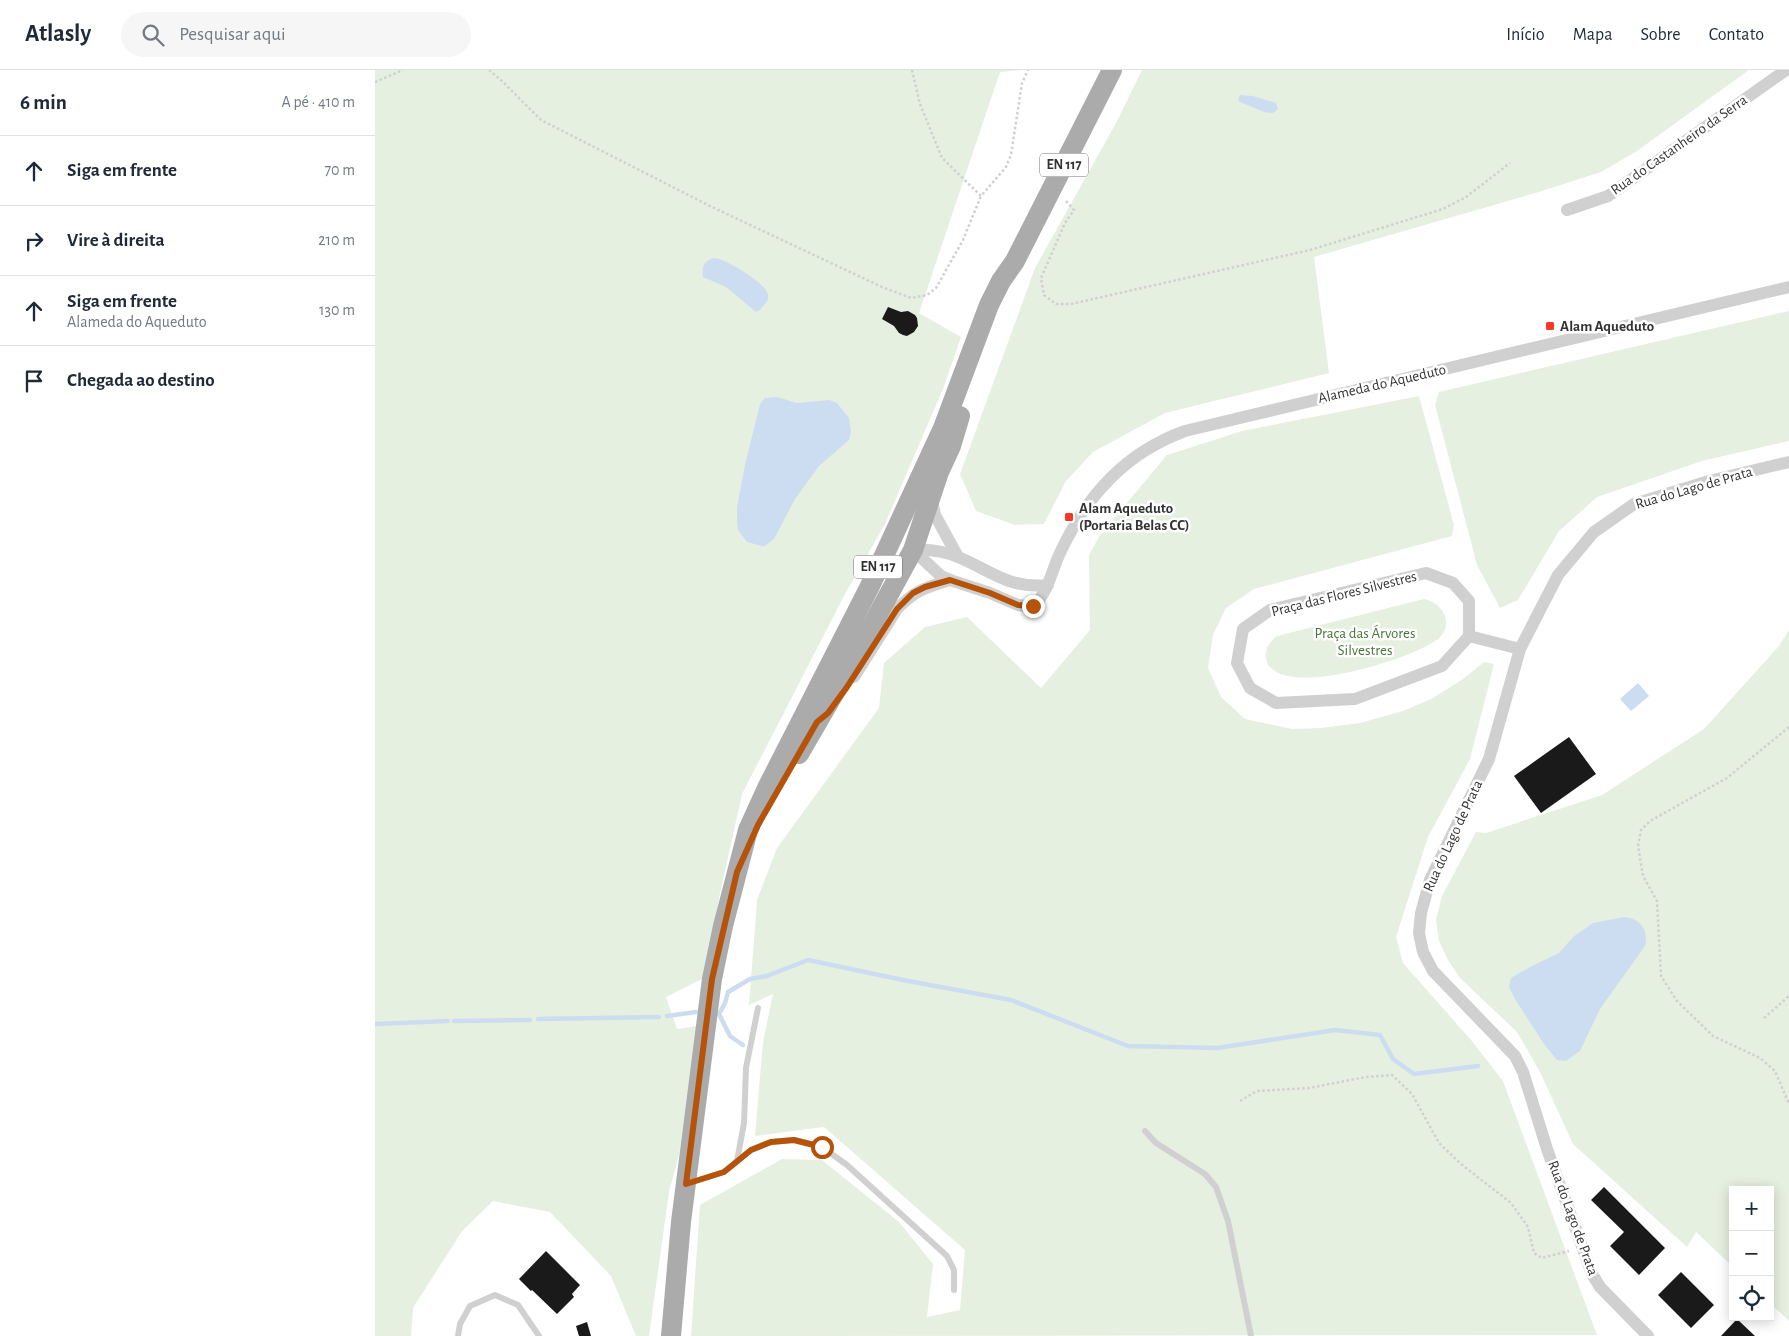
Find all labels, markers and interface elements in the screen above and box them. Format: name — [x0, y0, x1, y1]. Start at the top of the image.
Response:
search box — [121, 12, 471, 57]
icon: search — [139, 21, 167, 49]
text: Atlasly — [25, 22, 91, 46]
text: Pesquisar aqui — [179, 25, 286, 44]
text: Início — [1506, 26, 1545, 44]
text: Mapa — [1573, 26, 1613, 44]
text: Sobre — [1641, 26, 1681, 44]
text: Contato — [1709, 26, 1764, 44]
text: 6 min — [20, 92, 67, 113]
street label: Rua do Castanheiro da Serra — [1608, 92, 1750, 198]
text: A pé · 410 m — [282, 94, 355, 110]
road number: EN 117 — [1040, 154, 1088, 176]
icon: ahead — [20, 157, 48, 185]
text: Siga em frente — [67, 161, 177, 180]
text: 70 m — [324, 162, 355, 178]
icon: right — [20, 227, 48, 255]
text: Vire à direita — [67, 231, 165, 250]
text: 210 m — [318, 232, 355, 248]
text: Siga em frente — [67, 292, 177, 311]
icon: ahead — [20, 297, 48, 325]
text: 130 m — [319, 302, 355, 318]
text: Alameda do Aqueduto — [67, 314, 207, 330]
place label: Alam Aqueduto — [1560, 319, 1654, 334]
marker: Alam Aqueduto — [1544, 320, 1556, 332]
street label: Alameda do Aqueduto — [1317, 362, 1447, 406]
icon: arrive — [20, 367, 48, 395]
text: Chegada ao destino — [67, 371, 215, 390]
street label: Rua do Lago de Prata — [1634, 464, 1754, 512]
place label: Alam Aqueduto (Portaria Belas CC) — [1079, 501, 1189, 533]
marker: Alam Aqueduto (Portaria Belas CC) — [1063, 511, 1075, 523]
road number: EN 117 — [854, 556, 902, 578]
street label: Praça das Flores Silvestres — [1270, 569, 1418, 619]
route end — [1022, 595, 1045, 618]
park label: Praça das Árvores Silvestres — [1314, 624, 1416, 658]
street label: Rua do Lago de Prata — [1421, 778, 1485, 894]
route start — [811, 1136, 834, 1159]
street label: Rua do Lago de Prata — [1545, 1159, 1601, 1278]
map controls — [1729, 1186, 1774, 1321]
button: + — [1729, 1186, 1774, 1231]
button: − — [1729, 1231, 1774, 1276]
button: locate — [1729, 1276, 1774, 1321]

